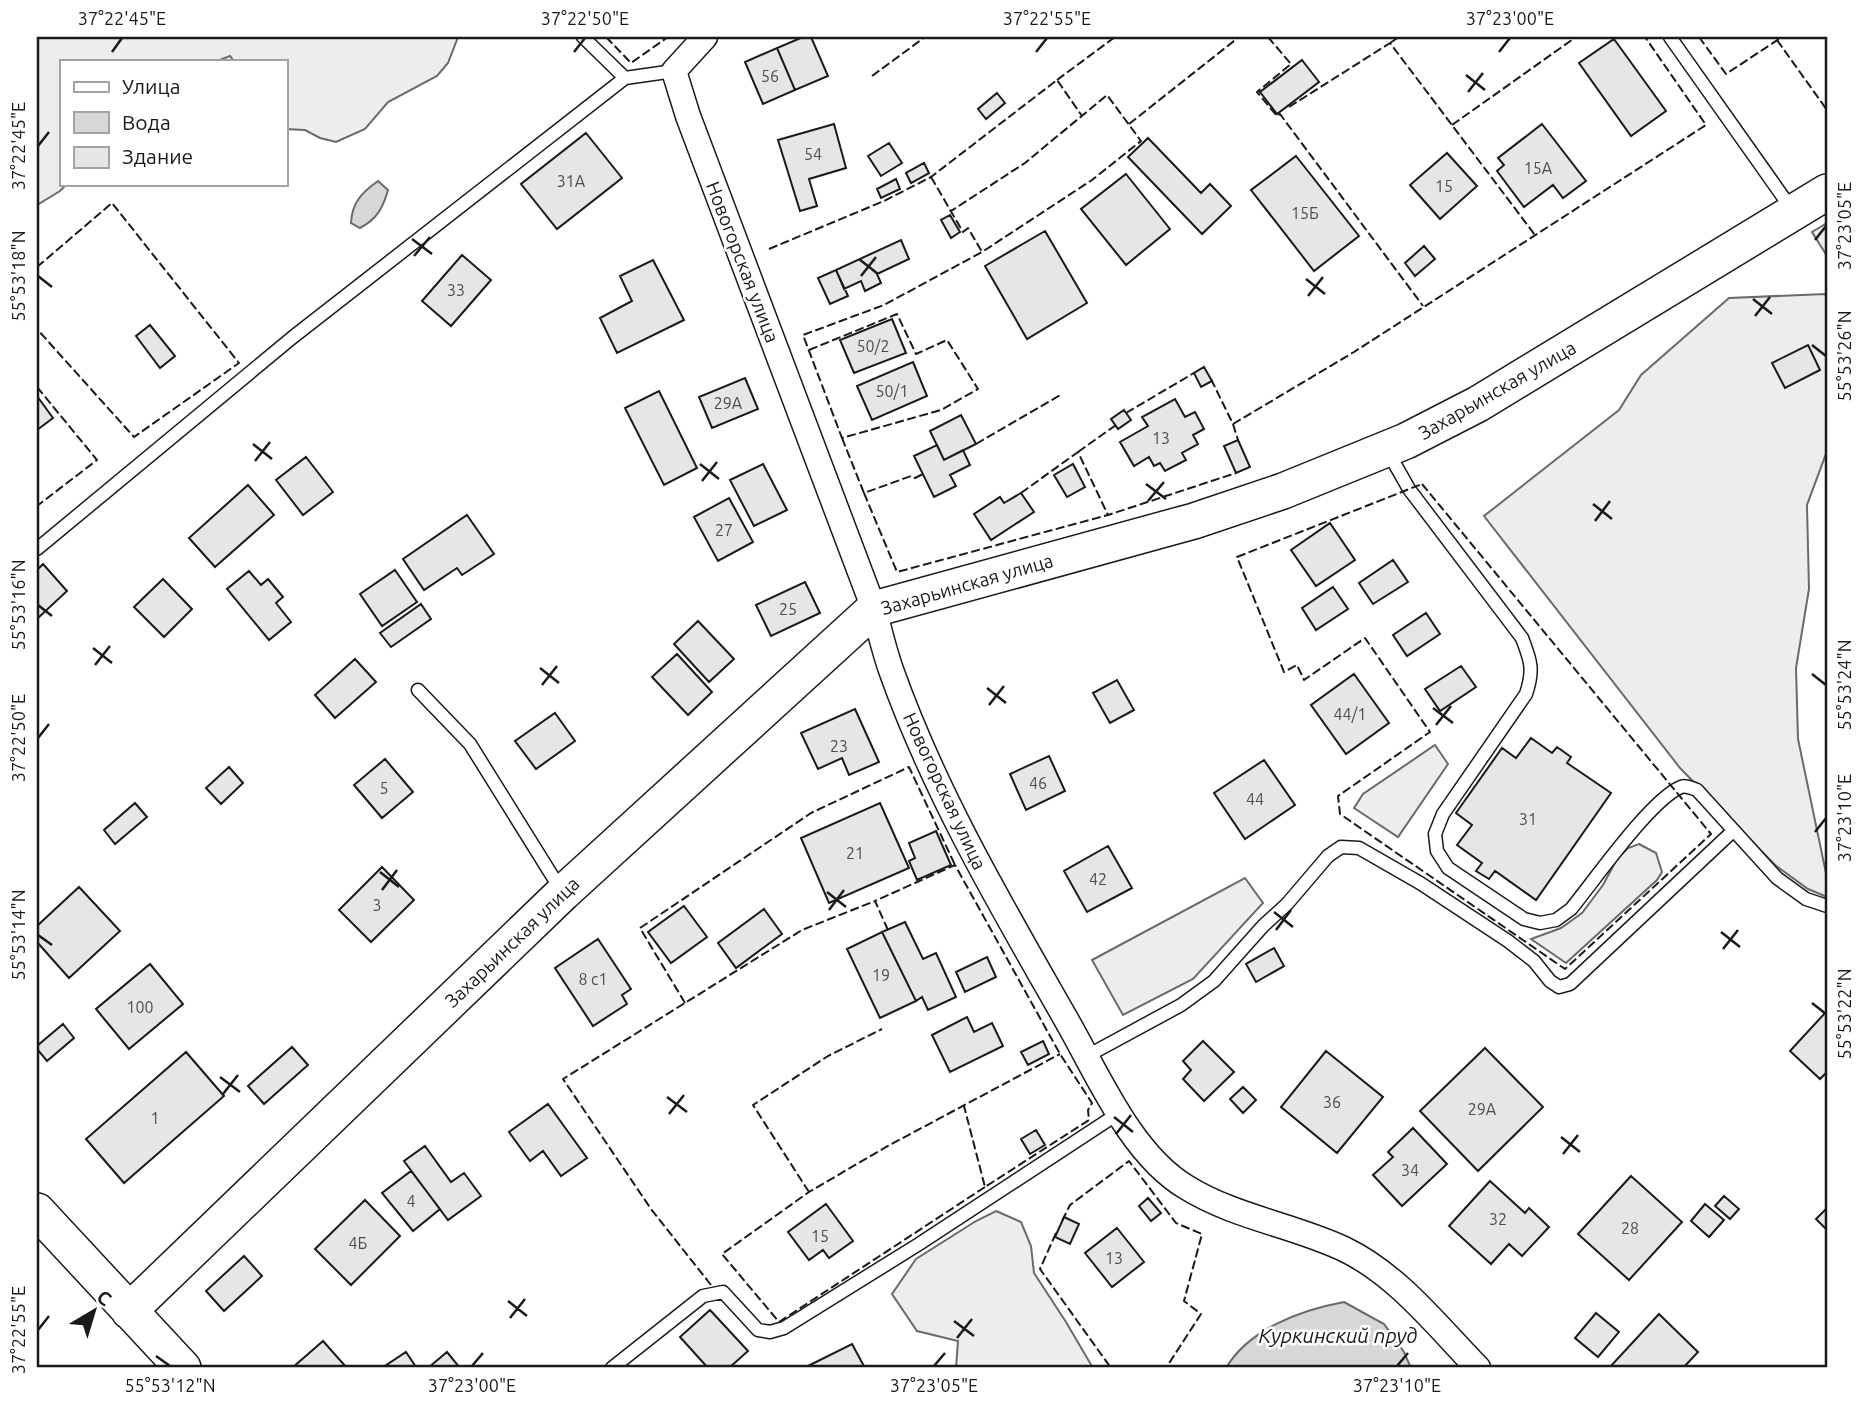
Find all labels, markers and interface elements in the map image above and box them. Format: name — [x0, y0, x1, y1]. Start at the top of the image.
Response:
text: 37°22'45"E — [78, 8, 166, 28]
text: 37°22'50"E — [541, 8, 629, 28]
text: 37°22'55"E — [1003, 8, 1091, 28]
text: 37°23'00"E — [1466, 8, 1554, 28]
legend — [60, 60, 287, 186]
house number: 56 — [761, 67, 779, 85]
text: Улица — [122, 74, 180, 98]
text: 37°22'45"E — [8, 102, 28, 190]
text: Вода — [122, 110, 171, 134]
text: Здание — [122, 144, 193, 168]
house number: 54 — [804, 145, 822, 163]
house number: 15А — [1524, 159, 1553, 177]
house number: 31А — [557, 172, 586, 190]
house number: 15 — [1435, 177, 1453, 195]
street label: Новогорская улица — [702, 178, 784, 346]
text: 37°23'05"E — [1834, 182, 1854, 270]
house number: 15Б — [1291, 204, 1319, 222]
text: 55°53'18"N — [8, 230, 28, 322]
house number: 33 — [447, 281, 465, 299]
text: 55°53'26"N — [1834, 310, 1854, 402]
street label: Захарьинская улица — [1414, 336, 1580, 444]
house number: 50/2 — [857, 337, 889, 355]
house number: 50/1 — [876, 382, 908, 400]
house number: 29А — [714, 394, 743, 412]
house number: 13 — [1152, 429, 1170, 447]
house number: 27 — [715, 521, 733, 539]
street label: Захарьинская улица — [878, 549, 1056, 619]
text: 55°53'16"N — [8, 559, 28, 651]
house number: 25 — [779, 600, 797, 618]
text: 55°53'24"N — [1834, 639, 1854, 731]
text: 37°22'50"E — [8, 694, 28, 782]
house number: 44/1 — [1334, 705, 1366, 723]
street label: Новогорская улица — [899, 709, 991, 873]
house number: 23 — [830, 737, 848, 755]
house number: 46 — [1029, 774, 1047, 792]
text: 37°23'10"E — [1834, 774, 1854, 862]
house number: 5 — [379, 779, 389, 797]
house number: 44 — [1246, 790, 1264, 808]
house number: 31 — [1519, 810, 1537, 828]
house number: 21 — [846, 844, 864, 862]
house number: 42 — [1089, 870, 1107, 888]
street label: Захарьинская улица — [440, 872, 584, 1012]
text: 55°53'14"N — [8, 889, 28, 981]
house number: 3 — [372, 896, 382, 914]
house number: 19 — [872, 966, 890, 984]
text: 55°53'22"N — [1834, 968, 1854, 1060]
house number: 8 с1 — [578, 970, 608, 988]
house number: 100 — [126, 998, 154, 1016]
house number: 36 — [1323, 1093, 1341, 1111]
house number: 29А — [1468, 1100, 1497, 1118]
house number: 1 — [150, 1109, 160, 1127]
house number: 34 — [1401, 1161, 1419, 1179]
house number: 4 — [406, 1192, 416, 1210]
house number: 32 — [1489, 1210, 1507, 1228]
house number: 28 — [1621, 1219, 1639, 1237]
house number: 15 — [811, 1227, 829, 1245]
house number: 4Б — [349, 1234, 368, 1252]
house number: 13 — [1105, 1249, 1123, 1267]
north arrow — [60, 1276, 130, 1346]
text: С — [93, 1285, 116, 1310]
text: 37°22'55"E — [8, 1286, 28, 1374]
water label: Куркинский пруд — [1258, 1323, 1418, 1347]
text: 55°53'12"N — [124, 1375, 216, 1395]
text: 37°23'00"E — [428, 1375, 516, 1395]
text: 37°23'05"E — [890, 1375, 978, 1395]
text: 37°23'10"E — [1353, 1375, 1441, 1395]

